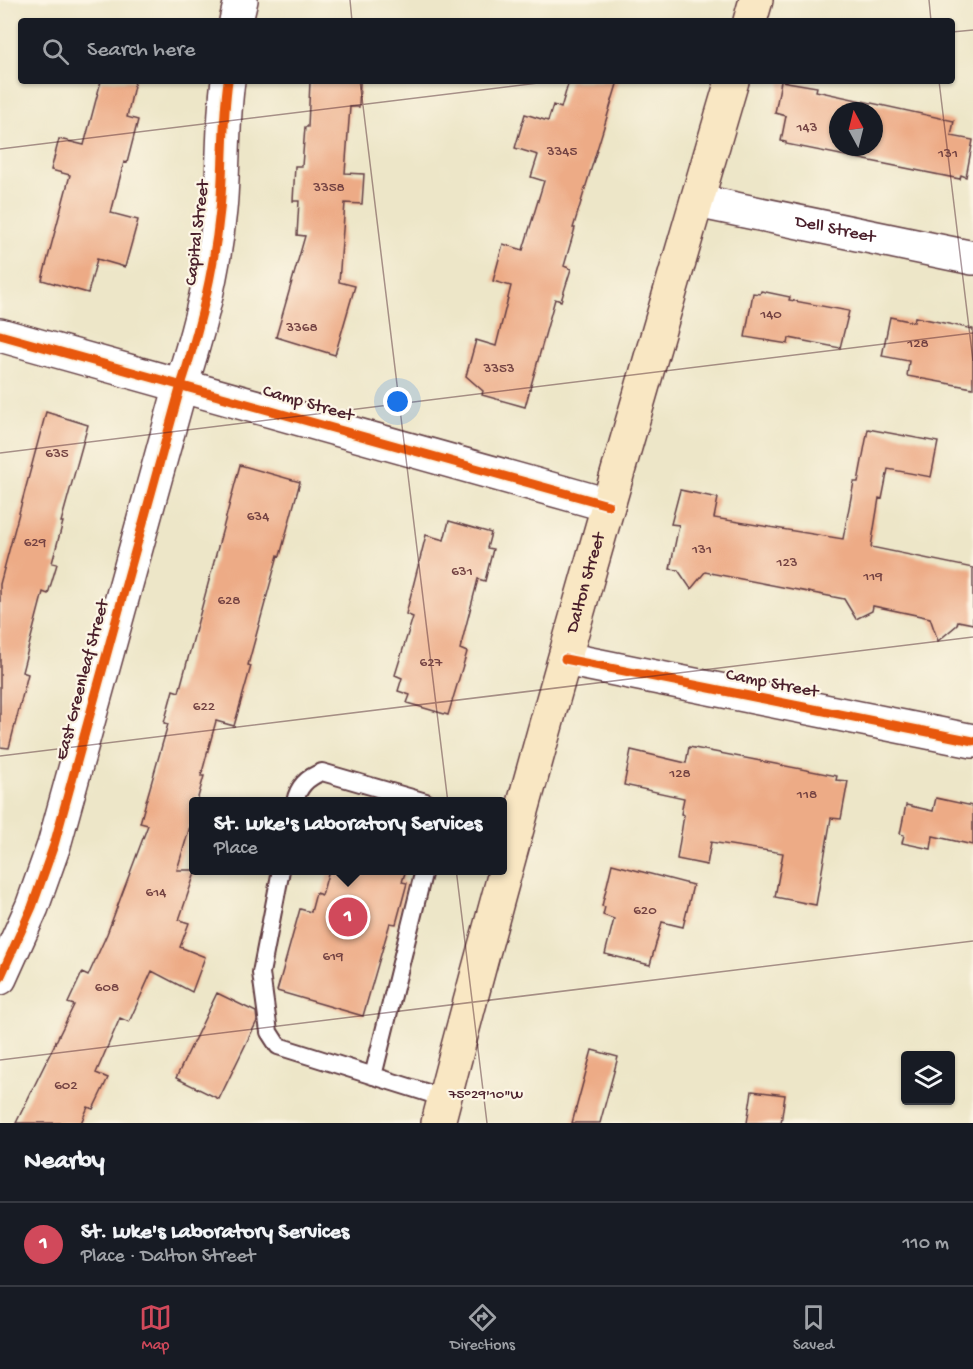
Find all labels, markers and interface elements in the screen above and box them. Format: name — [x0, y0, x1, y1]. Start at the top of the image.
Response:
search box — [18, 18, 955, 84]
icon: search — [39, 35, 72, 68]
text: Search here — [87, 38, 195, 64]
north arrow — [829, 102, 883, 156]
house number: 143 — [796, 119, 818, 137]
house number: 3345 — [546, 143, 577, 161]
house number: 131 — [937, 145, 958, 163]
street label: Capital Street — [181, 177, 215, 287]
house number: 3358 — [312, 179, 345, 197]
street label: Dell Street — [792, 211, 879, 248]
house number: 140 — [759, 306, 782, 324]
house number: 3368 — [285, 319, 318, 337]
house number: 128 — [906, 335, 929, 353]
house number: 3353 — [482, 360, 515, 378]
street label: Camp Street — [260, 381, 357, 427]
your location — [383, 387, 412, 416]
house number: 635 — [45, 445, 69, 463]
house number: 634 — [247, 508, 269, 526]
street label: Dalton Street — [561, 529, 611, 636]
house number: 629 — [24, 534, 47, 552]
house number: 131 — [691, 541, 712, 559]
house number: 123 — [775, 554, 798, 572]
house number: 631 — [451, 563, 473, 581]
house number: 119 — [862, 568, 883, 586]
house number: 628 — [217, 592, 241, 610]
street label: East Greenleaf Street — [51, 596, 115, 763]
house number: 627 — [420, 654, 444, 672]
street label: Camp Street — [724, 665, 822, 704]
house number: 622 — [193, 698, 215, 716]
house number: 128 — [668, 765, 691, 783]
house number: 118 — [796, 786, 817, 804]
popup — [189, 797, 507, 875]
text: St. Luke's Laboratory Services — [214, 812, 482, 838]
text: Place — [214, 838, 258, 861]
house number: 614 — [146, 884, 166, 902]
pin: 1 — [328, 894, 368, 940]
house number: 620 — [633, 902, 657, 920]
house number: 619 — [322, 948, 344, 966]
house number: 608 — [95, 979, 119, 997]
map controls — [901, 1051, 955, 1105]
button: layers — [901, 1051, 955, 1105]
house number: 602 — [54, 1077, 78, 1095]
text: 75°29'10"W — [448, 1086, 524, 1104]
text: Nearby — [24, 1147, 105, 1178]
text: St. Luke's Laboratory Services — [81, 1220, 349, 1246]
text: 1 — [39, 1233, 48, 1256]
text: 110 m — [903, 1233, 949, 1256]
text: Place · Dalton Street — [81, 1246, 255, 1269]
tab: Map — [139, 1301, 172, 1356]
tab: Directions — [450, 1301, 515, 1356]
tab: Saved — [793, 1301, 834, 1356]

